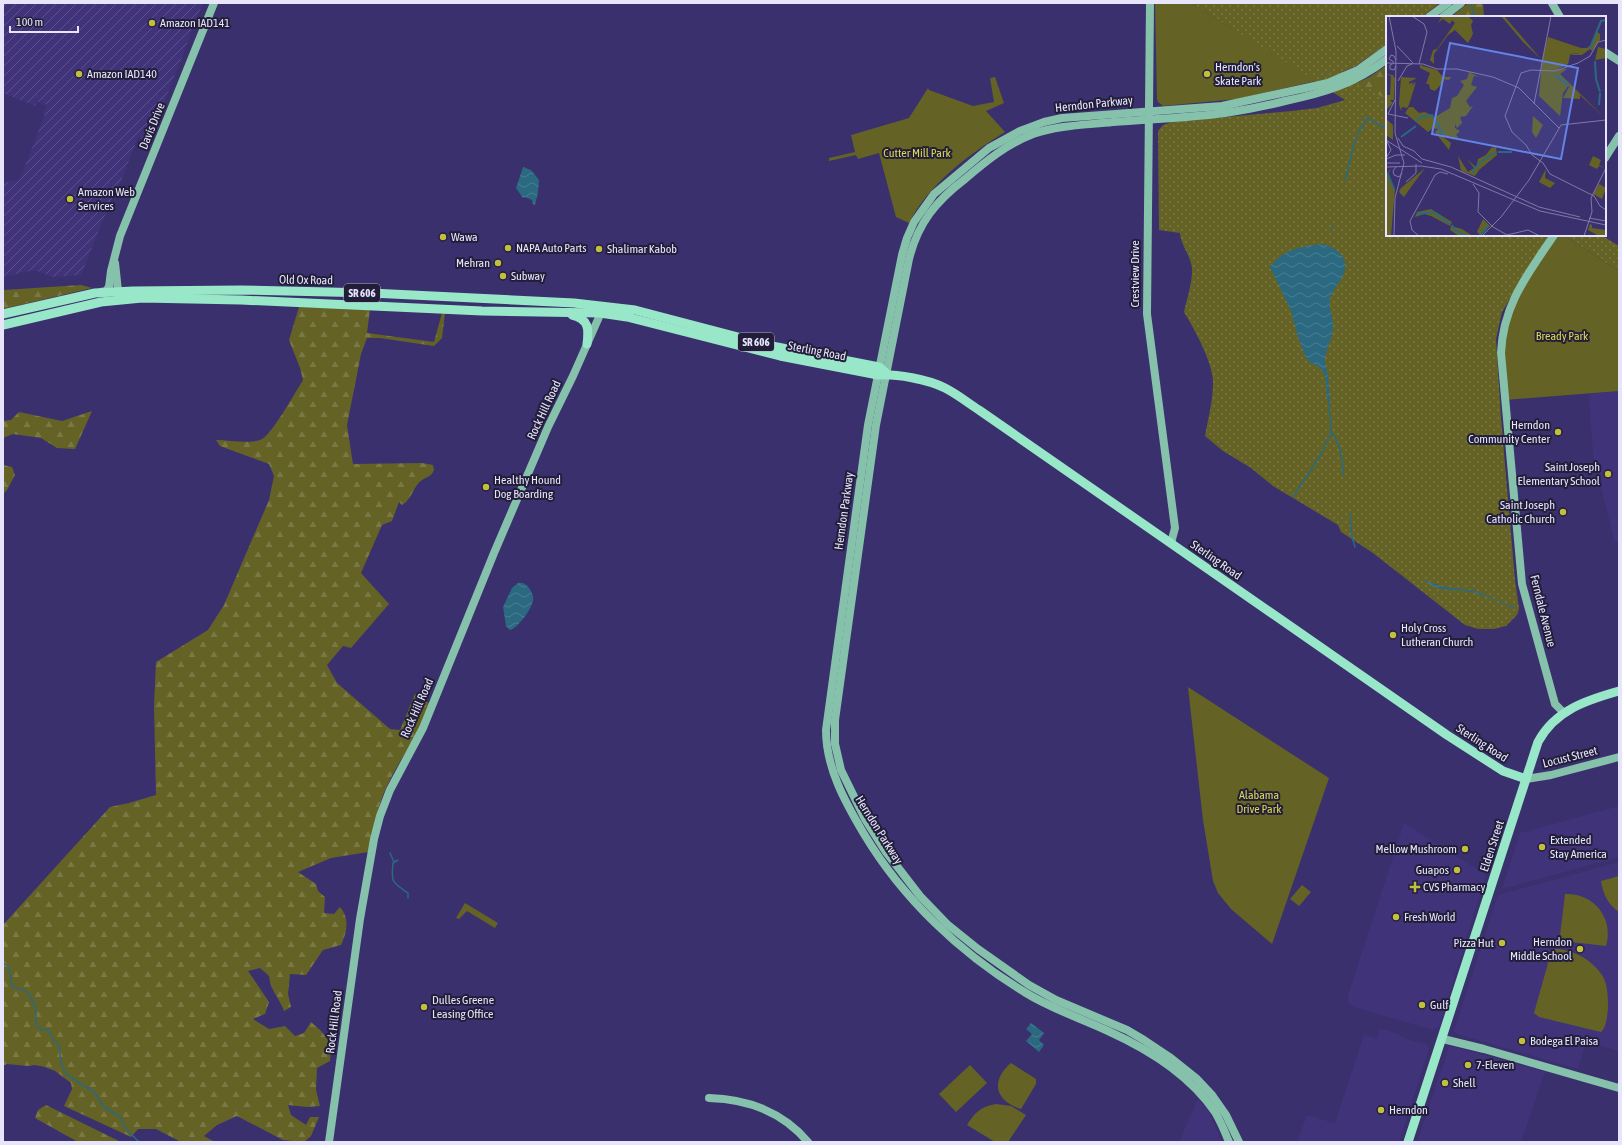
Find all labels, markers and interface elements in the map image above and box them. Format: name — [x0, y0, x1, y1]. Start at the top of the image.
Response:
scale bar — [10, 8, 78, 34]
text: 100 m — [16, 15, 43, 29]
place label: Amazon IAD141 — [160, 16, 230, 30]
inset map — [1386, 16, 1606, 236]
marker: Amazon IAD141 — [147, 18, 157, 28]
place label: Herndon's Skate Park — [1215, 60, 1262, 88]
place label: Amazon IAD140 — [87, 67, 157, 81]
marker: Amazon IAD140 — [74, 69, 84, 79]
marker: Herndon's Skate Park — [1202, 69, 1212, 79]
street label: Herndon Parkway — [1054, 93, 1134, 115]
street label: Davis Drive — [136, 101, 168, 151]
park label: Cutter Mill Park — [883, 146, 951, 160]
place label: Amazon Web Services — [78, 185, 135, 213]
marker: Amazon Web Services — [65, 194, 75, 204]
place label: Wawa — [451, 230, 478, 244]
marker: Wawa — [438, 232, 448, 242]
street label: Crestview Drive — [1128, 240, 1142, 308]
place label: NAPA Auto Parts — [516, 241, 587, 255]
place label: Shalimar Kabob — [607, 242, 677, 256]
marker: NAPA Auto Parts — [503, 243, 513, 253]
marker: Shalimar Kabob — [594, 244, 604, 254]
place label: Mehran — [456, 256, 490, 270]
marker: Mehran — [493, 258, 503, 268]
place label: Subway — [511, 269, 545, 283]
marker: Subway — [498, 271, 508, 281]
street label: Old Ox Road — [279, 273, 333, 287]
road number: SR 606 — [344, 284, 380, 302]
park label: Bready Park — [1536, 329, 1589, 343]
road number: SR 606 — [738, 333, 774, 351]
street label: Sterling Road — [787, 339, 847, 363]
street label: Rock Hill Road — [524, 378, 564, 442]
place label: Herndon Community Center — [1468, 418, 1550, 446]
marker: Herndon Community Center — [1553, 427, 1563, 437]
place label: Saint Joseph Elementary School — [1518, 460, 1601, 488]
marker: Saint Joseph Elementary School — [1603, 469, 1613, 479]
street label: Herndon Parkway — [832, 471, 856, 551]
place label: Healthy Hound Dog Boarding — [494, 473, 561, 501]
marker: Healthy Hound Dog Boarding — [481, 482, 491, 492]
place label: Saint Joseph Catholic Church — [1486, 498, 1555, 526]
marker: Saint Joseph Catholic Church — [1558, 507, 1568, 517]
street label: Sterling Road — [1188, 537, 1244, 583]
street label: Ferndale Avenue — [1527, 573, 1559, 649]
place label: Holy Cross Lutheran Church — [1401, 621, 1473, 649]
marker: Holy Cross Lutheran Church — [1388, 630, 1398, 640]
street label: Rock Hill Road — [398, 676, 436, 740]
street label: Sterling Road — [1454, 721, 1510, 765]
street label: Locust Street — [1541, 743, 1599, 771]
park label: Alabama Drive Park — [1237, 788, 1282, 816]
street label: Herndon Parkway — [852, 793, 906, 867]
street label: Elden Street — [1477, 818, 1507, 873]
place label: Extended Stay America — [1550, 833, 1607, 861]
place label: Mellow Mushroom — [1376, 842, 1457, 856]
marker: Extended Stay America — [1537, 842, 1547, 852]
marker: Mellow Mushroom — [1460, 844, 1470, 854]
place label: Guapos — [1416, 863, 1449, 877]
marker: Guapos — [1452, 865, 1462, 875]
place label: CVS Pharmacy — [1423, 880, 1485, 894]
marker: CVS Pharmacy — [1410, 882, 1420, 892]
place label: Fresh World — [1404, 910, 1456, 924]
marker: Fresh World — [1391, 912, 1401, 922]
place label: Herndon Middle School — [1510, 935, 1573, 963]
place label: Pizza Hut — [1454, 936, 1495, 950]
marker: Pizza Hut — [1497, 938, 1507, 948]
marker: Herndon Middle School — [1575, 944, 1585, 954]
street label: Rock Hill Road — [323, 990, 345, 1054]
place label: Dulles Greene Leasing Office — [432, 993, 494, 1021]
place label: Gulf — [1430, 998, 1449, 1012]
marker: Gulf — [1417, 1000, 1427, 1010]
marker: Dulles Greene Leasing Office — [419, 1002, 429, 1012]
place label: Bodega El Paisa — [1530, 1034, 1598, 1048]
marker: Bodega El Paisa — [1517, 1036, 1527, 1046]
place label: 7-Eleven — [1476, 1058, 1514, 1072]
marker: 7-Eleven — [1463, 1060, 1473, 1070]
place label: Shell — [1453, 1076, 1476, 1090]
marker: Shell — [1440, 1078, 1450, 1088]
place label: Herndon — [1389, 1103, 1428, 1117]
marker: Herndon — [1376, 1105, 1386, 1115]

